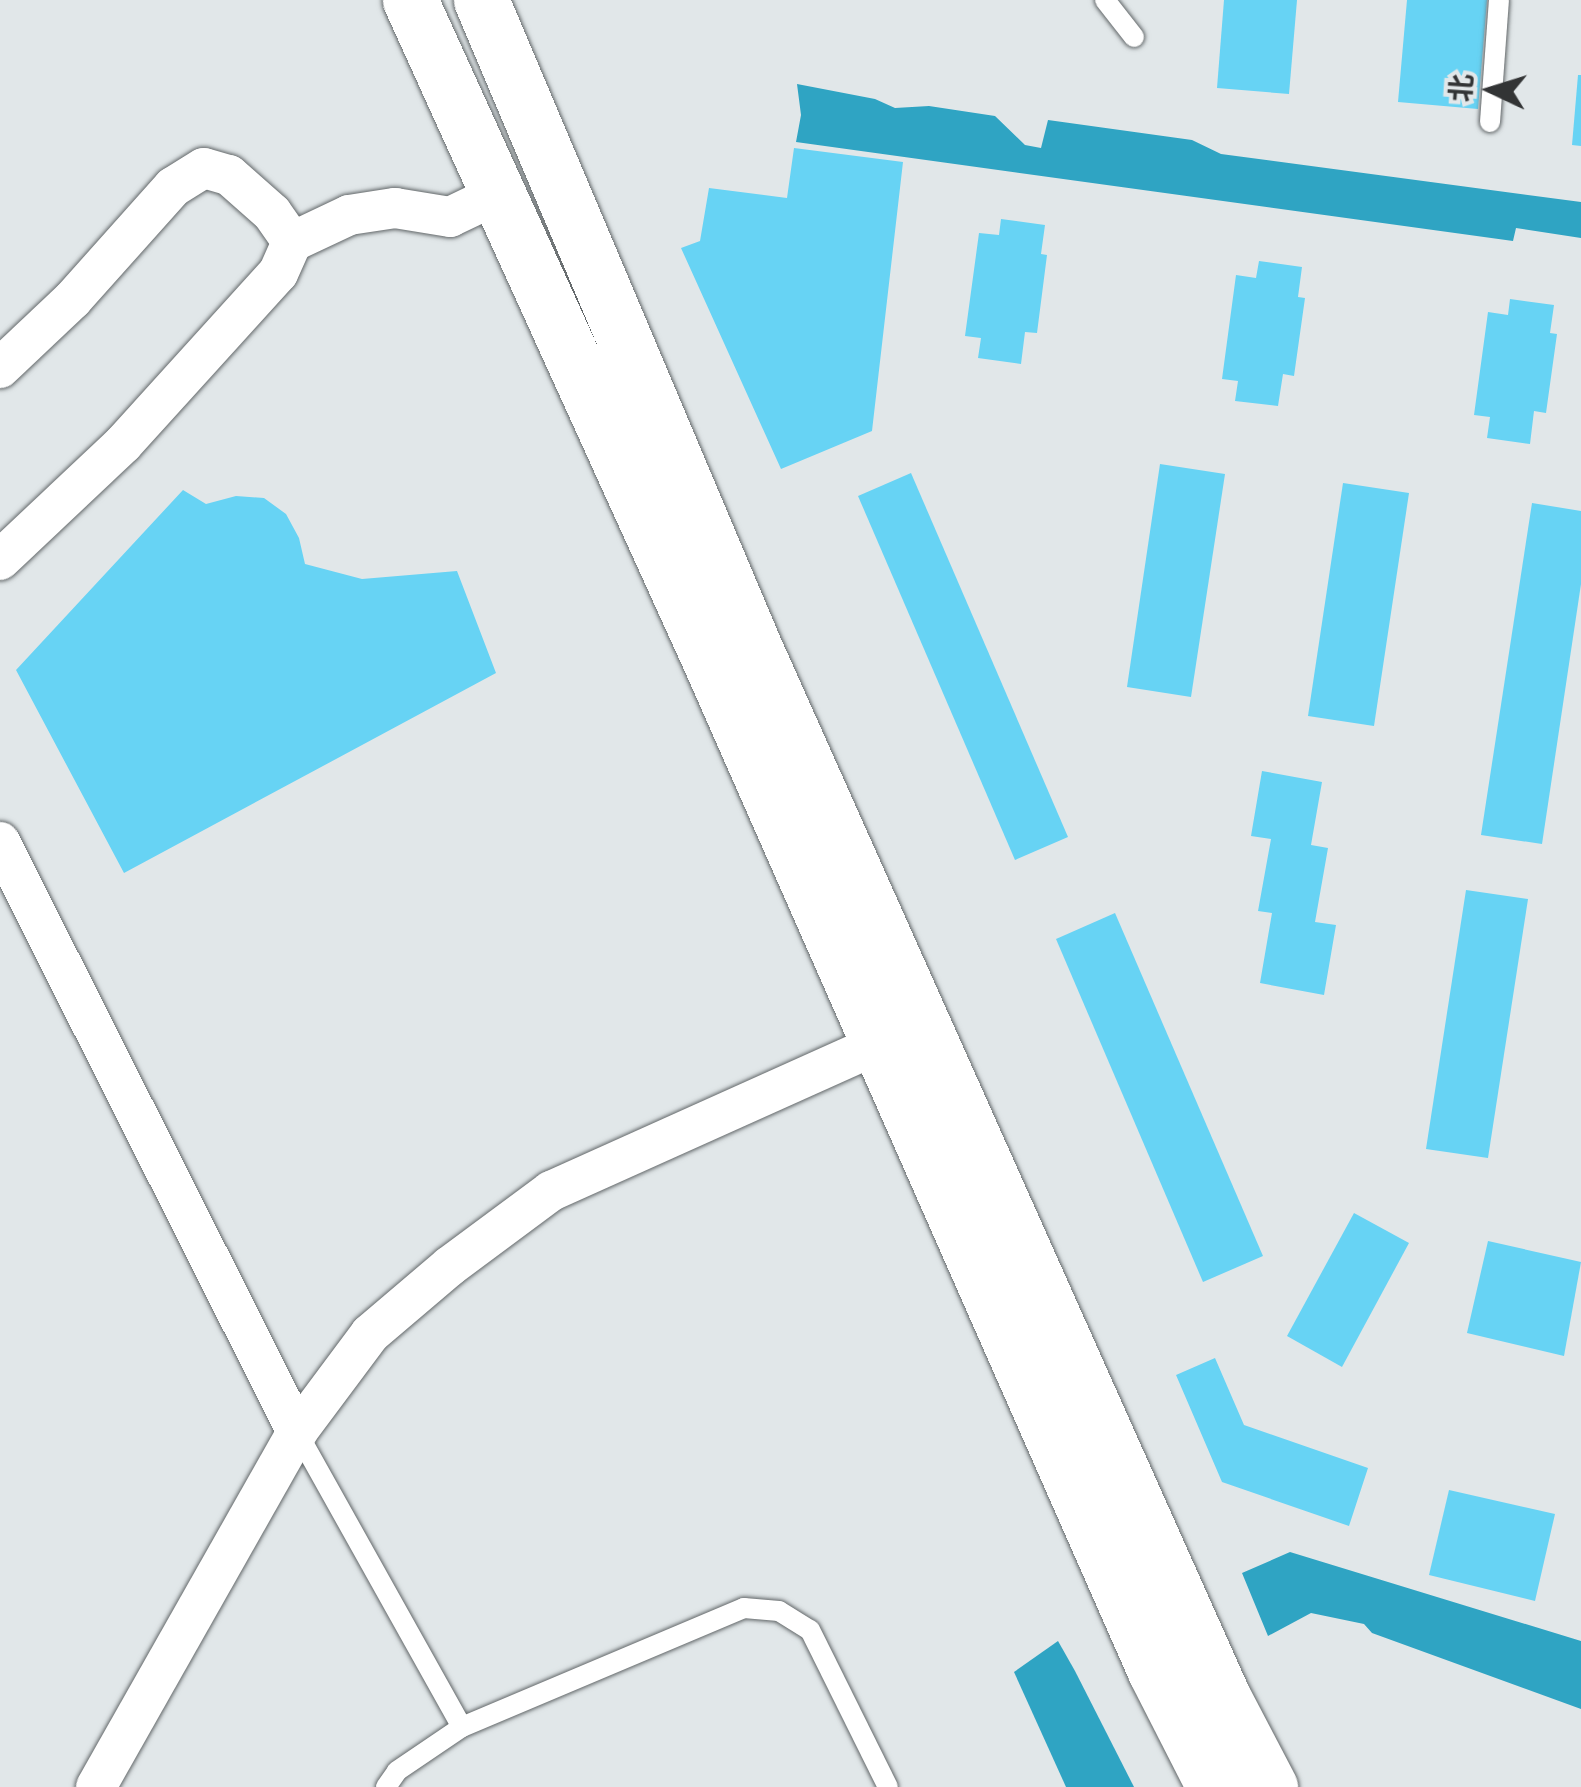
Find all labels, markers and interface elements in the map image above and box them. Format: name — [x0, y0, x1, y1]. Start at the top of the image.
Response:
north arrow — [1441, 40, 1541, 140]
text: 北 — [1443, 73, 1479, 103]

